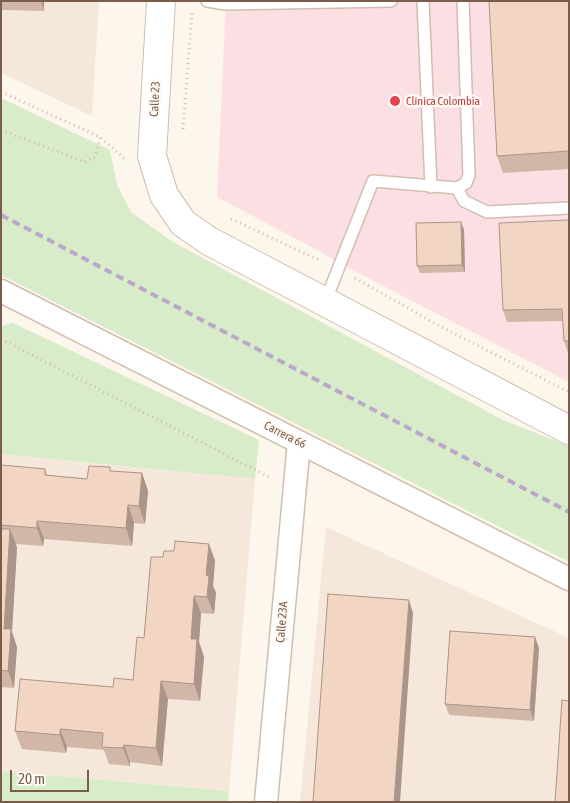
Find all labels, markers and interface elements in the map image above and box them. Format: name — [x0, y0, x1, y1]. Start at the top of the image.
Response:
street label: Calle 23 — [147, 81, 163, 117]
marker: Clínica Colombia — [388, 94, 402, 108]
place label: Clínica Colombia — [406, 94, 480, 108]
street label: Carrera 66 — [262, 418, 308, 452]
street label: Calle 23A — [273, 601, 291, 643]
scale bar — [12, 760, 91, 792]
text: 20 m — [18, 770, 45, 787]

